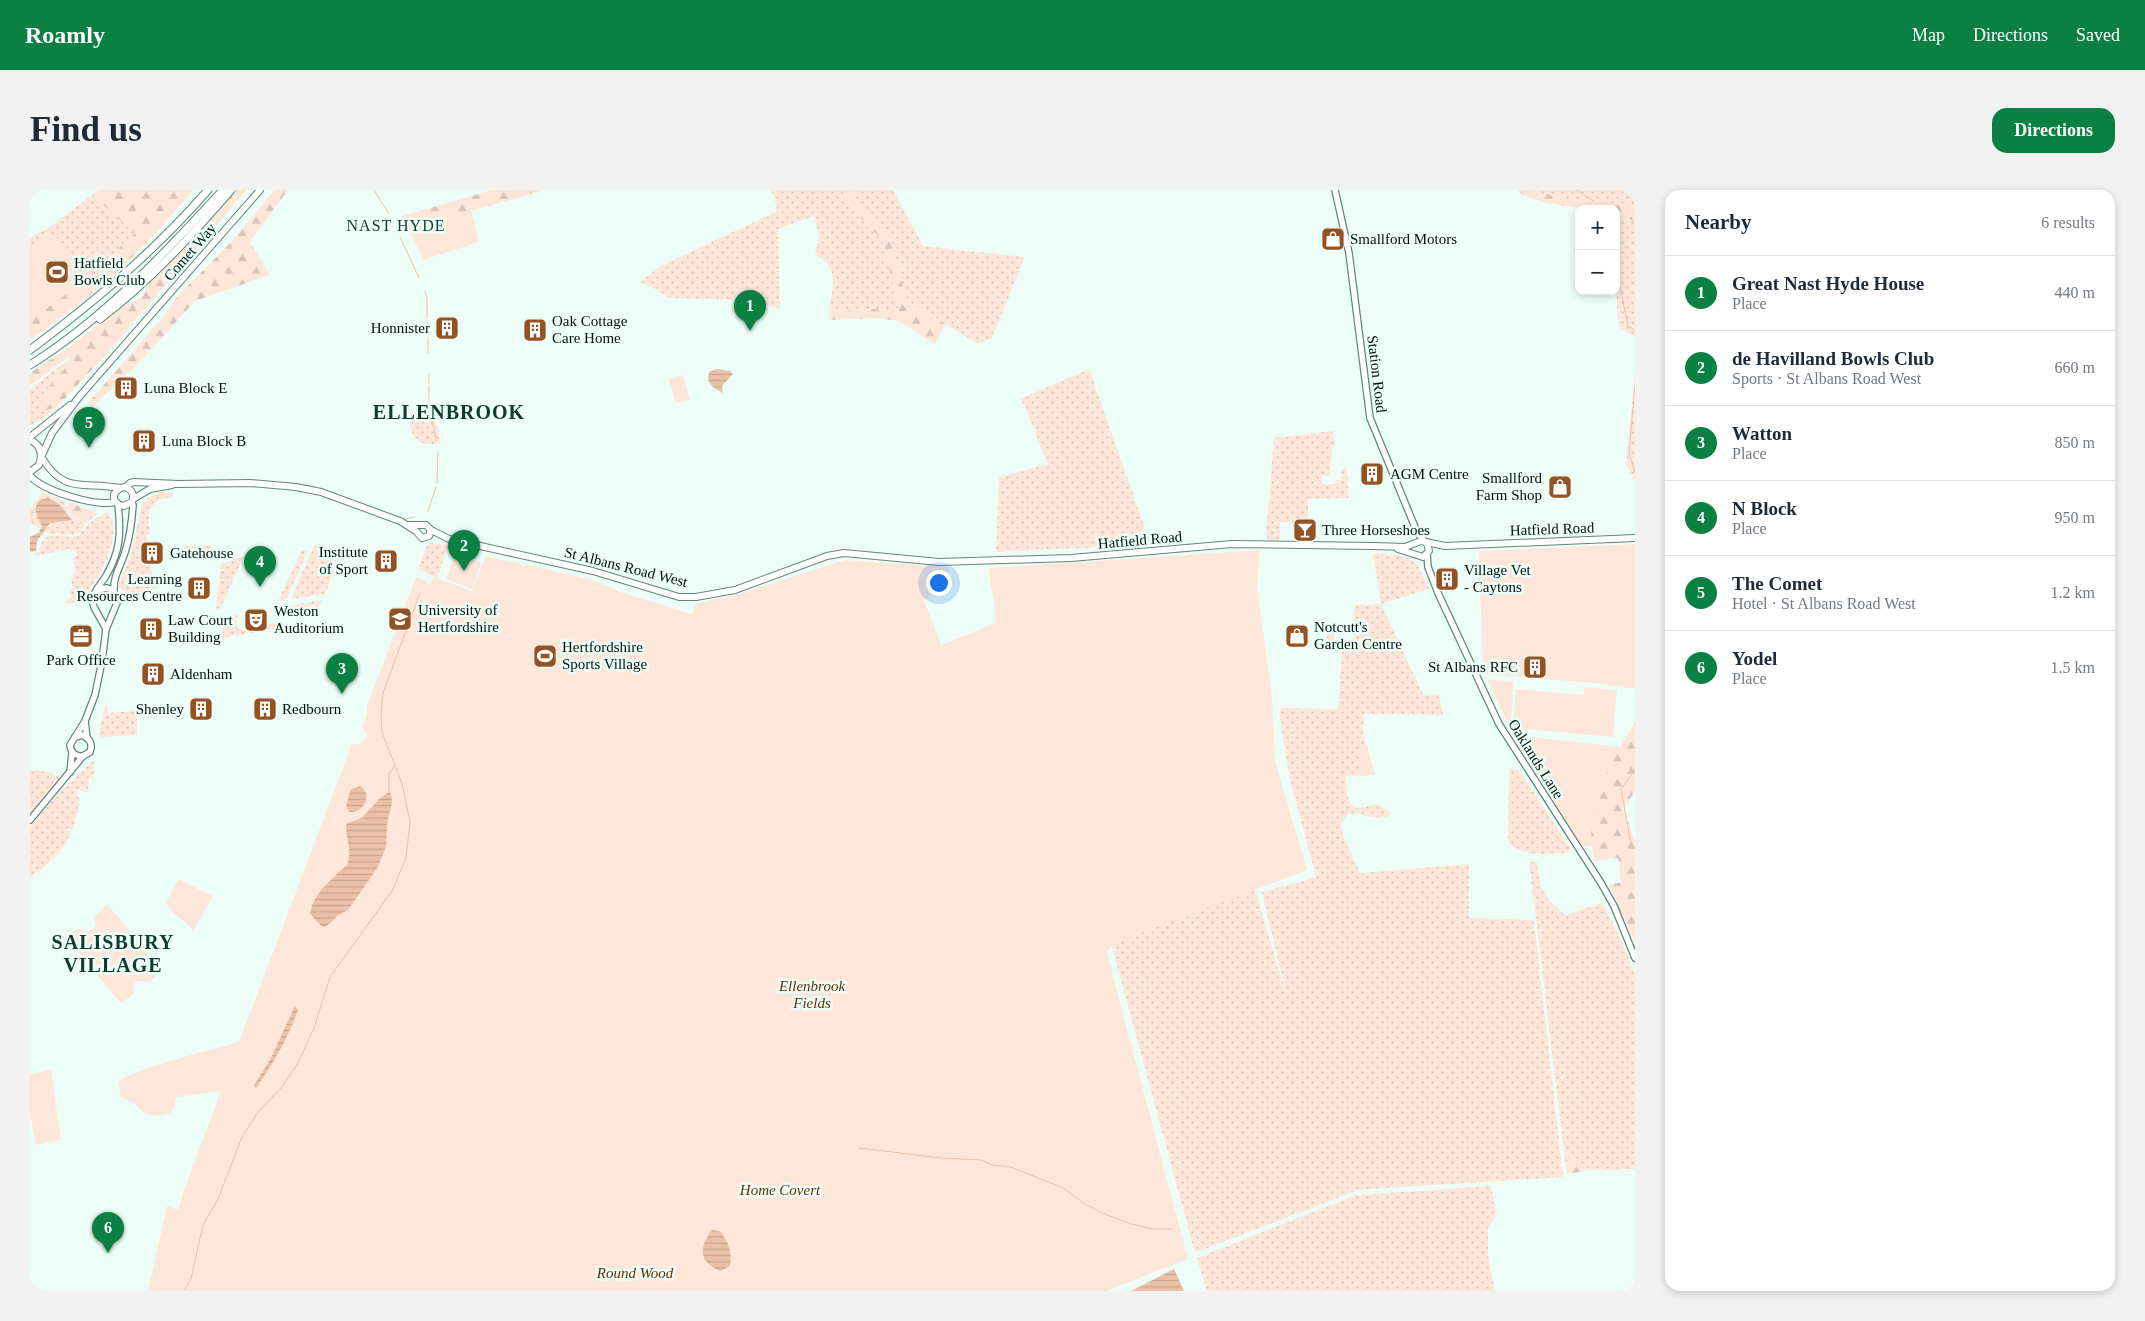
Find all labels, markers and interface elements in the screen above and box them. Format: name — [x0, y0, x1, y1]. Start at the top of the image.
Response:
text: Roamly — [25, 22, 105, 48]
text: Map — [1912, 25, 1945, 45]
text: Directions — [1973, 25, 2048, 45]
text: Saved — [2076, 25, 2120, 45]
button: Directions — [1992, 108, 2115, 153]
text: Find us — [30, 110, 142, 149]
map controls — [1575, 205, 1620, 295]
button: + — [1575, 205, 1620, 250]
text: Nearby — [1685, 210, 1752, 234]
text: 6 results — [2041, 214, 2095, 231]
district label: NAST HYDE — [347, 217, 445, 234]
street label: Comet Way — [161, 220, 220, 284]
shop icon: Smallford Motors — [1320, 226, 1346, 252]
place label: Smallford Motors — [1350, 231, 1457, 247]
button: − — [1575, 250, 1620, 295]
place label: Hatfield Bowls Club — [74, 255, 145, 288]
sports icon: Hatfield Bowls Club — [44, 259, 70, 285]
text: Great Nast Hyde House — [1732, 273, 1924, 294]
text: 1 — [1697, 284, 1705, 301]
text: 440 m — [2055, 284, 2095, 301]
pin: 1 — [734, 290, 766, 331]
text: Place — [1732, 295, 1767, 312]
place label: Oak Cottage Care Home — [552, 313, 628, 346]
building icon: Honnister — [434, 315, 460, 341]
building icon: Oak Cottage Care Home — [522, 317, 548, 343]
place label: Honnister — [371, 320, 430, 336]
street label: Station Road — [1364, 334, 1390, 414]
text: de Havilland Bowls Club — [1732, 348, 1934, 369]
text: 2 — [1697, 359, 1705, 376]
text: 660 m — [2055, 359, 2095, 376]
text: Sports · St Albans Road West — [1732, 370, 1921, 387]
building icon: Luna Block E — [113, 375, 139, 401]
place label: Luna Block E — [144, 380, 227, 396]
district label: ELLENBROOK — [373, 401, 525, 423]
pin: 5 — [73, 407, 105, 448]
text: Watton — [1732, 423, 1792, 444]
building icon: Luna Block B — [131, 428, 157, 454]
place label: Luna Block B — [162, 433, 246, 449]
text: 3 — [1697, 434, 1705, 451]
text: 850 m — [2055, 434, 2095, 451]
text: Place — [1732, 445, 1767, 462]
building icon: AGM Centre — [1359, 461, 1385, 487]
place label: AGM Centre — [1390, 466, 1469, 482]
place label: Smallford Farm Shop — [1476, 470, 1542, 503]
shop icon: Smallford Farm Shop — [1547, 474, 1573, 500]
text: N Block — [1732, 498, 1797, 519]
text: 4 — [1697, 509, 1705, 526]
text: 950 m — [2055, 509, 2095, 526]
bar icon: Three Horseshoes — [1292, 517, 1318, 543]
street label: Hatfield Road — [1509, 520, 1595, 538]
text: Place — [1732, 520, 1767, 537]
place label: Three Horseshoes — [1322, 522, 1430, 538]
street label: Hatfield Road — [1097, 528, 1183, 552]
pin: 2 — [448, 530, 480, 571]
building icon: Gatehouse — [139, 540, 165, 566]
place label: Institute of Sport — [319, 544, 369, 577]
street label: St Albans Road West — [563, 544, 690, 590]
place label: Gatehouse — [170, 545, 234, 561]
pin: 4 — [244, 546, 276, 587]
building icon: Institute of Sport — [373, 548, 399, 574]
place label: Village Vet - Caytons — [1464, 562, 1532, 595]
building icon: Village Vet - Caytons — [1434, 566, 1460, 592]
your location — [926, 570, 952, 596]
place label: Learning Resources Centre — [77, 571, 183, 604]
text: The Comet — [1732, 573, 1822, 594]
building icon: Learning Resources Centre — [186, 575, 212, 601]
text: 5 — [1697, 584, 1705, 601]
text: 1.2 km — [2051, 584, 2095, 601]
text: Hotel · St Albans Road West — [1732, 595, 1916, 612]
place label: University of Hertfordshire — [418, 602, 499, 635]
place label: Weston Auditorium — [274, 603, 344, 636]
school or university icon: University of Hertfordshire — [387, 606, 413, 632]
theatre icon: Weston Auditorium — [243, 607, 269, 633]
place label: Law Court Building — [168, 612, 233, 645]
building icon: Law Court Building — [138, 616, 164, 642]
place label: Notcutt's Garden Centre — [1314, 619, 1402, 652]
office icon: Park Office — [68, 623, 94, 649]
shop icon: Notcutt's Garden Centre — [1284, 623, 1310, 649]
place label: Hertfordshire Sports Village — [562, 639, 647, 672]
sports icon: Hertfordshire Sports Village — [532, 643, 558, 669]
text: Yodel — [1732, 648, 1777, 669]
place label: Park Office — [46, 652, 116, 668]
pin: 3 — [326, 653, 358, 694]
building icon: St Albans RFC — [1522, 654, 1548, 680]
place label: St Albans RFC — [1428, 659, 1518, 675]
text: 6 — [1697, 659, 1705, 676]
text: 1.5 km — [2051, 659, 2095, 676]
building icon: Aldenham — [140, 661, 166, 687]
place label: Aldenham — [170, 666, 233, 682]
text: Place — [1732, 670, 1767, 687]
building icon: Shenley — [188, 696, 214, 722]
building icon: Redbourn — [252, 696, 278, 722]
place label: Shenley — [136, 701, 184, 717]
place label: Redbourn — [282, 701, 342, 717]
street label: Oaklands Lane — [1505, 716, 1567, 802]
district label: SALISBURY VILLAGE — [52, 931, 174, 976]
park label: Ellenbrook Fields — [778, 978, 845, 1011]
park label: Home Covert — [739, 1182, 821, 1198]
pin: 6 — [92, 1212, 124, 1253]
park label: Round Wood — [596, 1265, 674, 1281]

